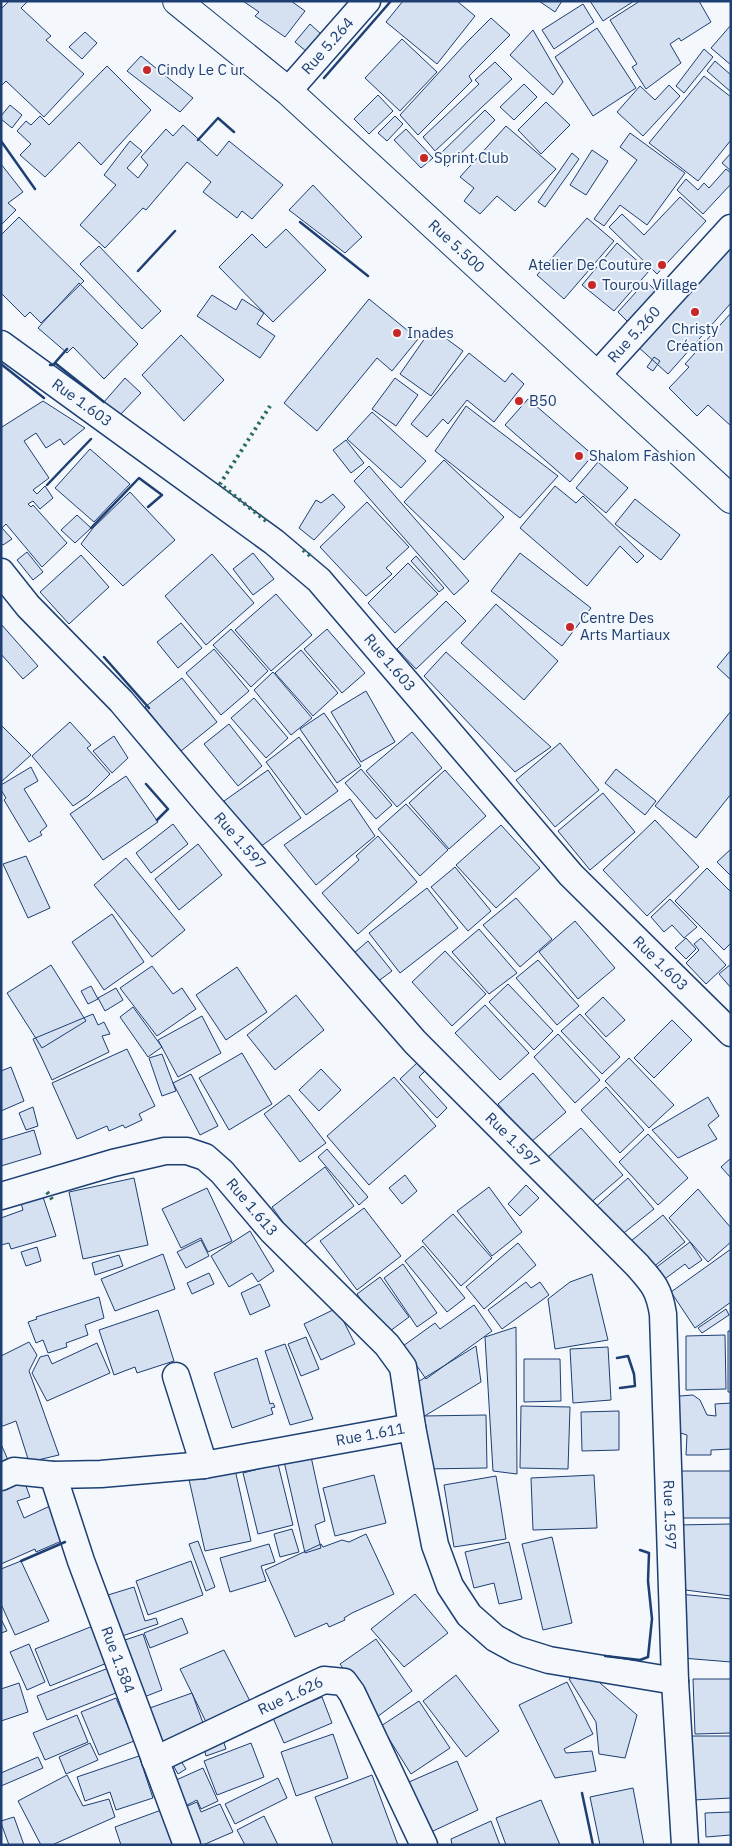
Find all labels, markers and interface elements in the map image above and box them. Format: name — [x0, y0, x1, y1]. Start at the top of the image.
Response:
street label: Rue 5.264 — [297, 13, 357, 78]
place label: Cindy Le C ur — [157, 60, 245, 79]
marker: Cindy Le C ur — [141, 64, 153, 76]
place label: Sprint Club — [434, 148, 509, 167]
marker: Sprint Club — [418, 152, 430, 164]
street label: Rue 5.500 — [425, 215, 489, 277]
place label: Atelier De Couture — [528, 255, 652, 274]
marker: Atelier De Couture — [656, 259, 668, 271]
place label: Tourou Village — [602, 275, 697, 294]
marker: Tourou Village — [586, 279, 598, 291]
street label: Rue 5.260 — [603, 302, 664, 366]
marker: Christy Création — [689, 306, 701, 318]
place label: Christy Création — [667, 319, 723, 355]
place label: Inades — [407, 323, 454, 342]
marker: Inades — [391, 327, 403, 339]
street label: Rue 1.603 — [48, 374, 116, 431]
place label: B50 — [529, 391, 557, 410]
marker: B50 — [513, 395, 525, 407]
place label: Shalom Fashion — [589, 446, 696, 465]
marker: Shalom Fashion — [573, 450, 585, 462]
place label: Centre Des Arts Martiaux — [580, 608, 671, 644]
marker: Centre Des Arts Martiaux — [564, 621, 576, 633]
street label: Rue 1.603 — [360, 630, 420, 695]
street label: Rue 1.597 — [210, 808, 271, 873]
street label: Rue 1.603 — [629, 932, 693, 994]
street label: Rue 1.597 — [482, 1108, 544, 1171]
street label: Rue 1.613 — [222, 1174, 282, 1240]
street label: Rue 1.611 — [334, 1418, 406, 1450]
street label: Rue 1.597 — [659, 1480, 681, 1550]
street label: Rue 1.584 — [97, 1624, 140, 1696]
street label: Rue 1.626 — [255, 1672, 326, 1719]

